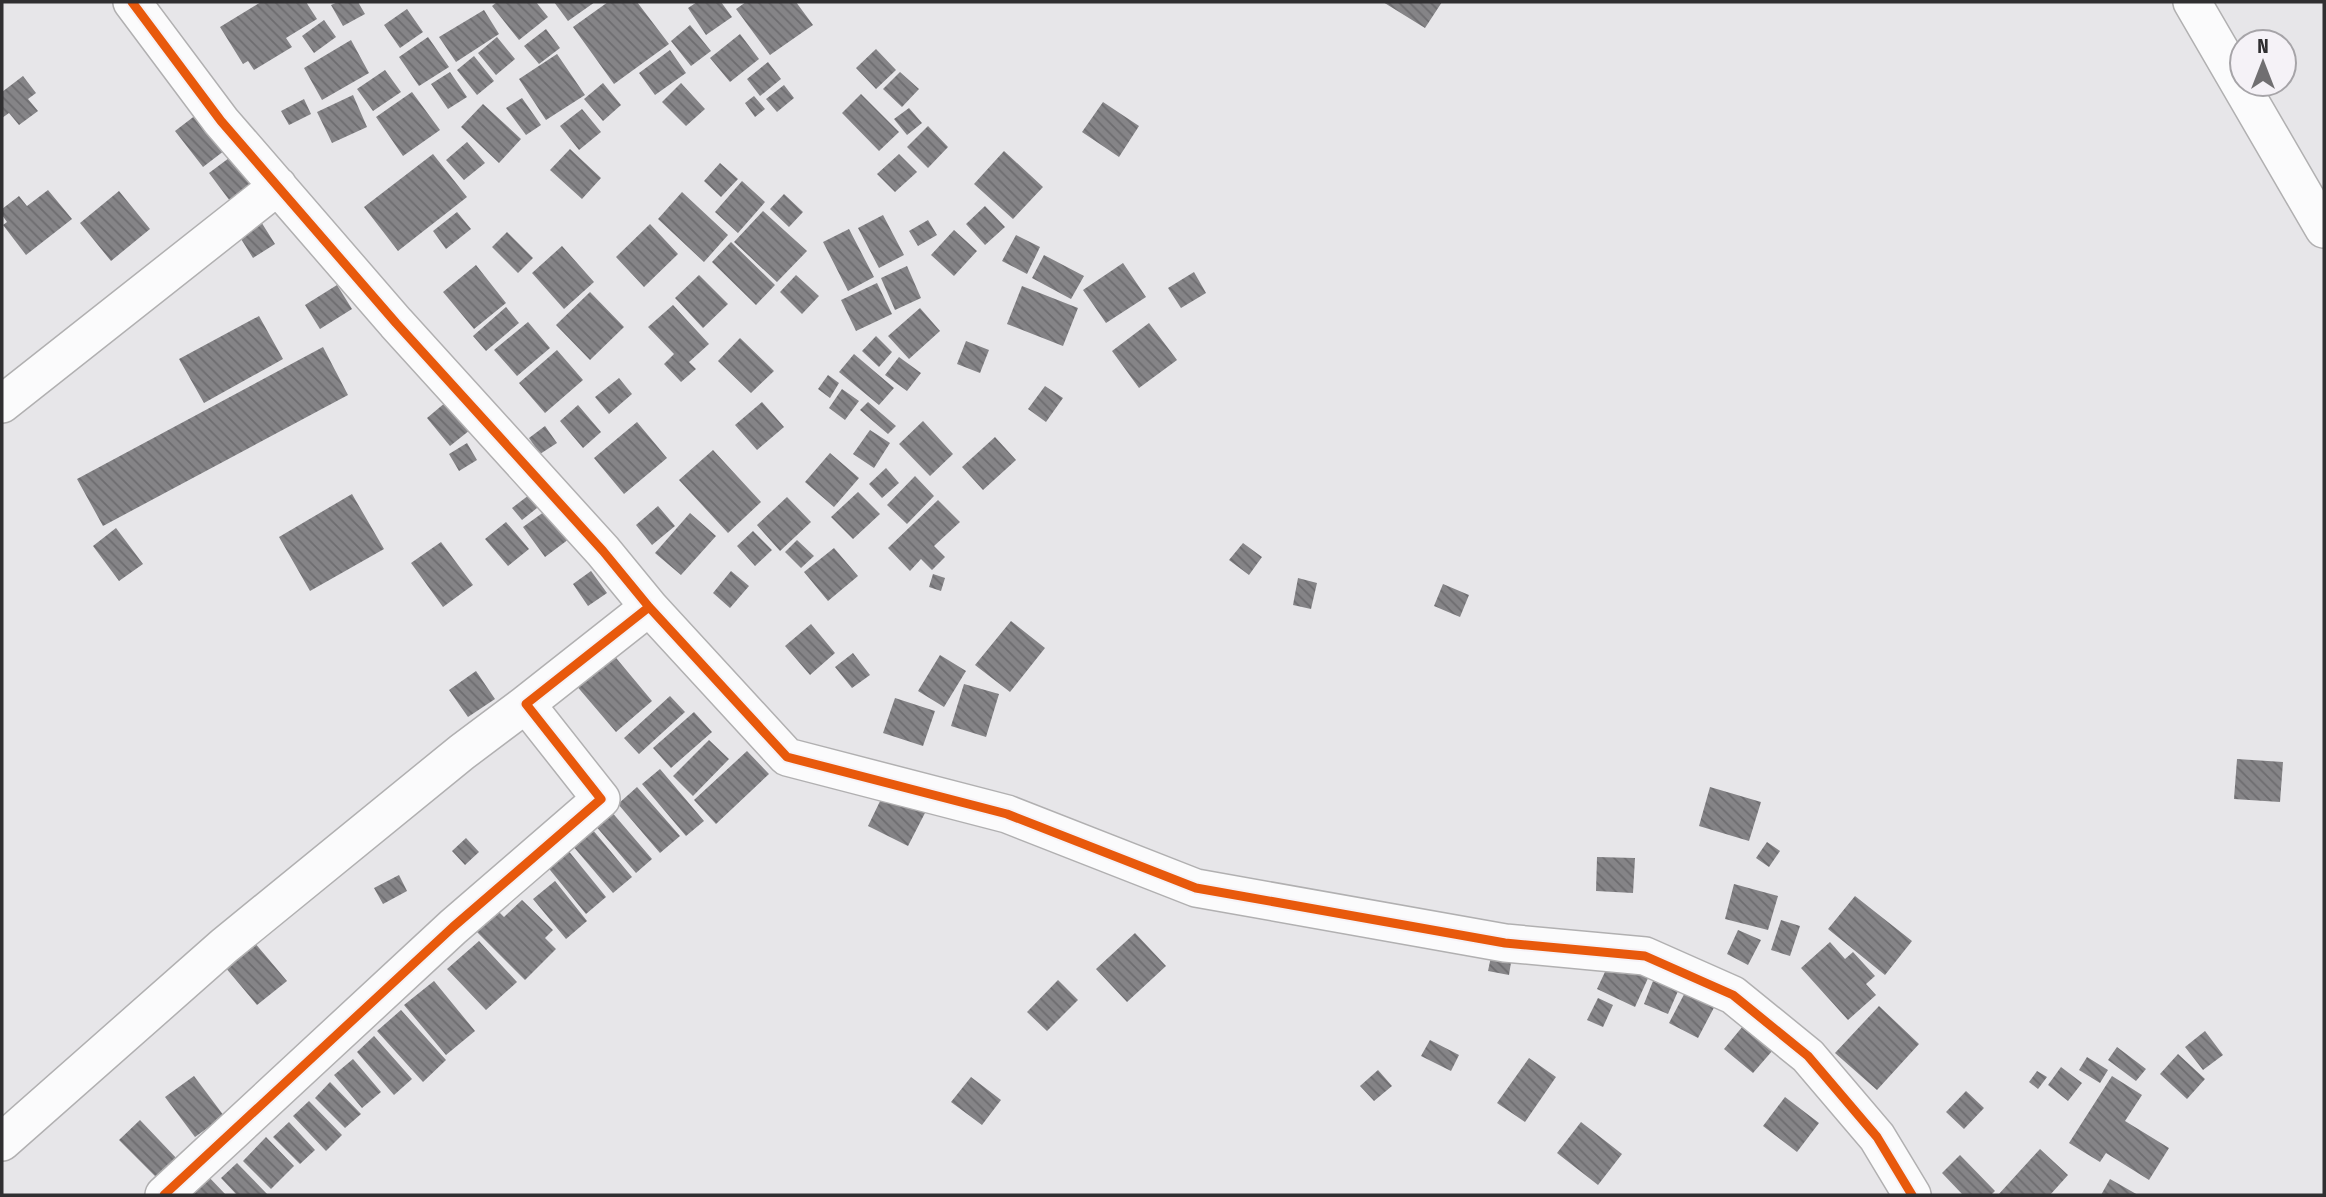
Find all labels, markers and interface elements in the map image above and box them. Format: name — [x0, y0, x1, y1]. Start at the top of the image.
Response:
north arrow — [2228, 28, 2298, 98]
text: N — [2257, 35, 2269, 58]

